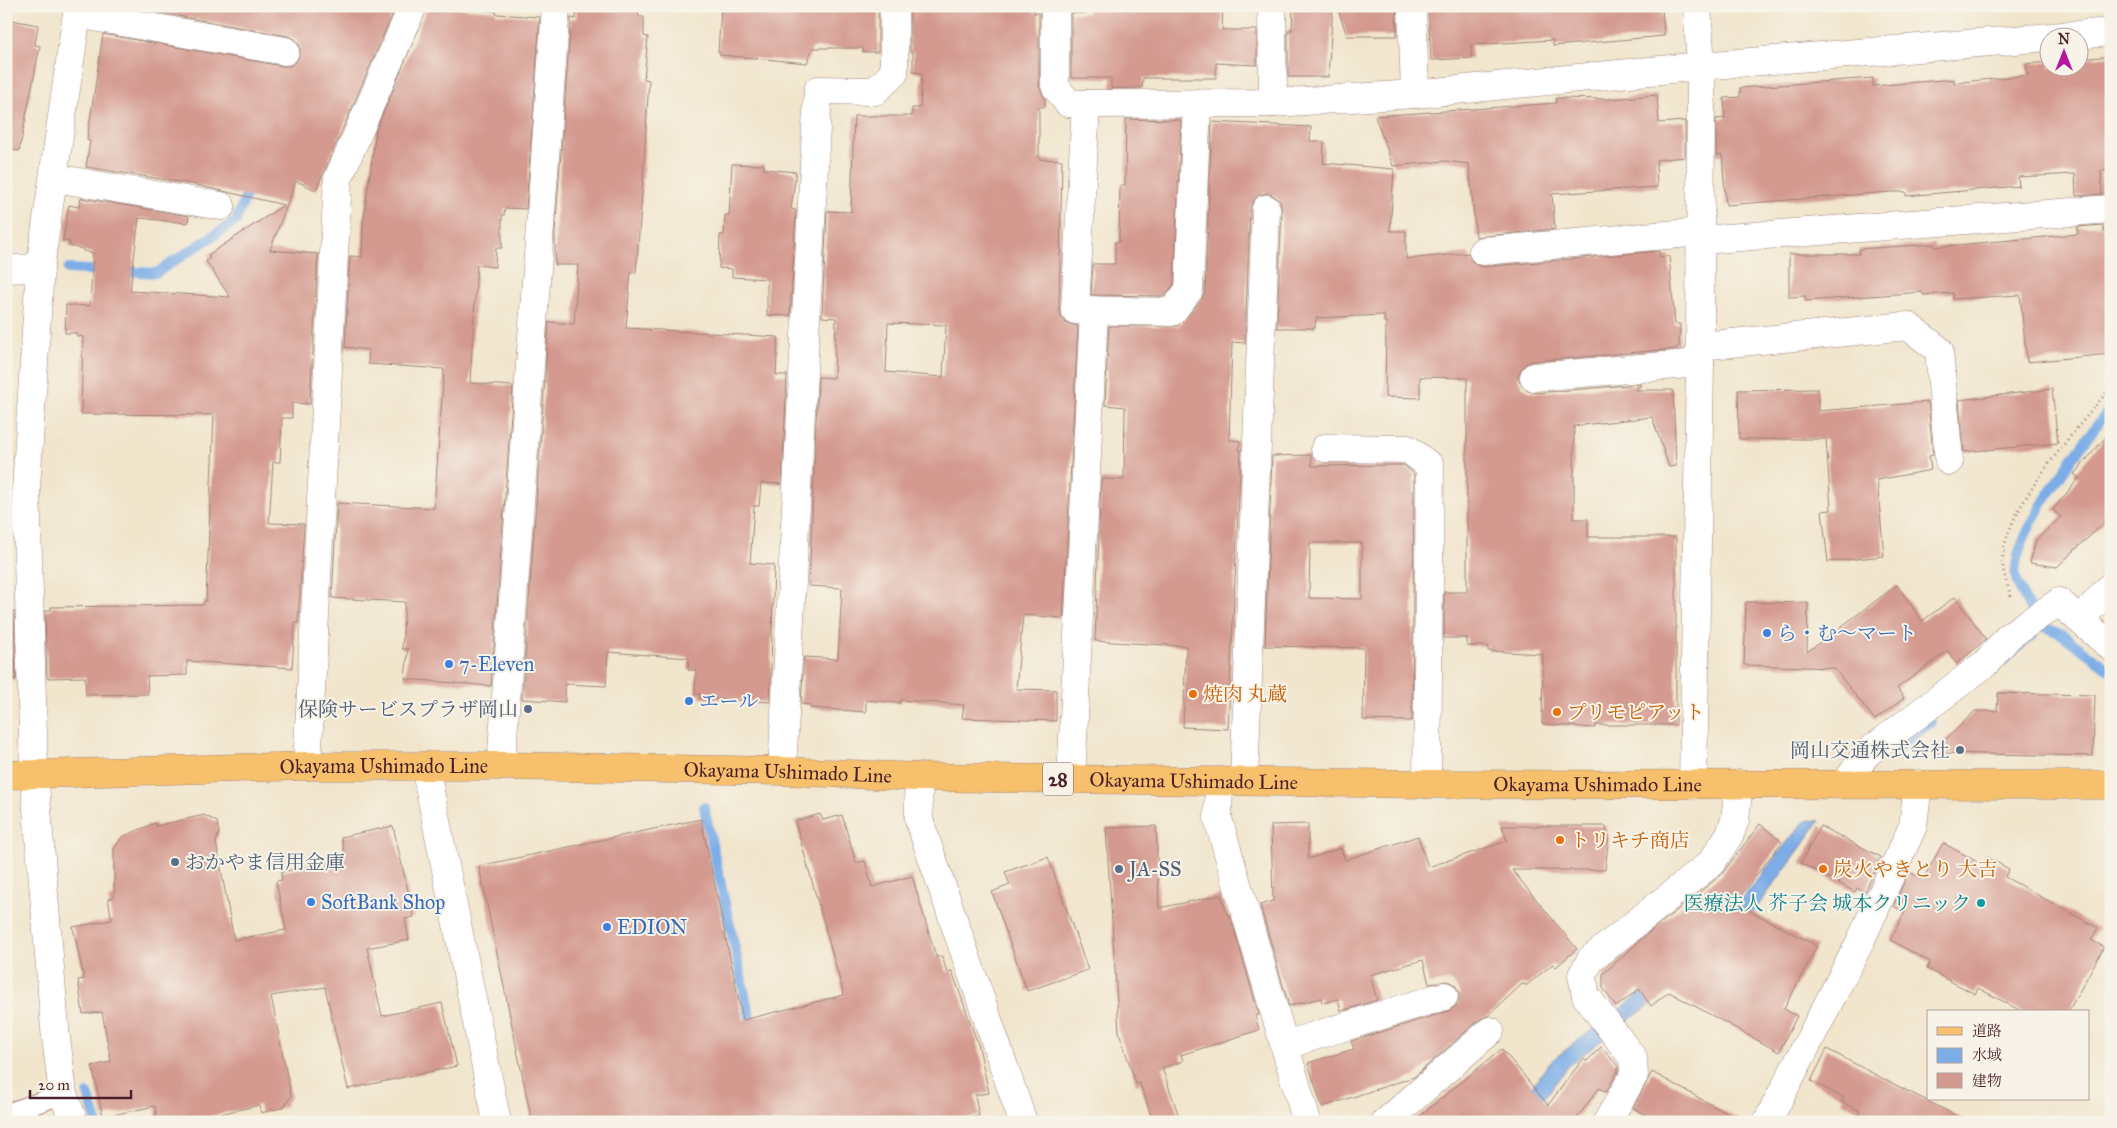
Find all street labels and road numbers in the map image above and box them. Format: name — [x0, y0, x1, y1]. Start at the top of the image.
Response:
street label: Okayama Ushimado Line — [279, 754, 488, 779]
street label: Okayama Ushimado Line — [683, 757, 893, 788]
road number: 28 — [1043, 762, 1073, 796]
street label: Okayama Ushimado Line — [1089, 767, 1298, 794]
street label: Okayama Ushimado Line — [1493, 772, 1702, 796]

